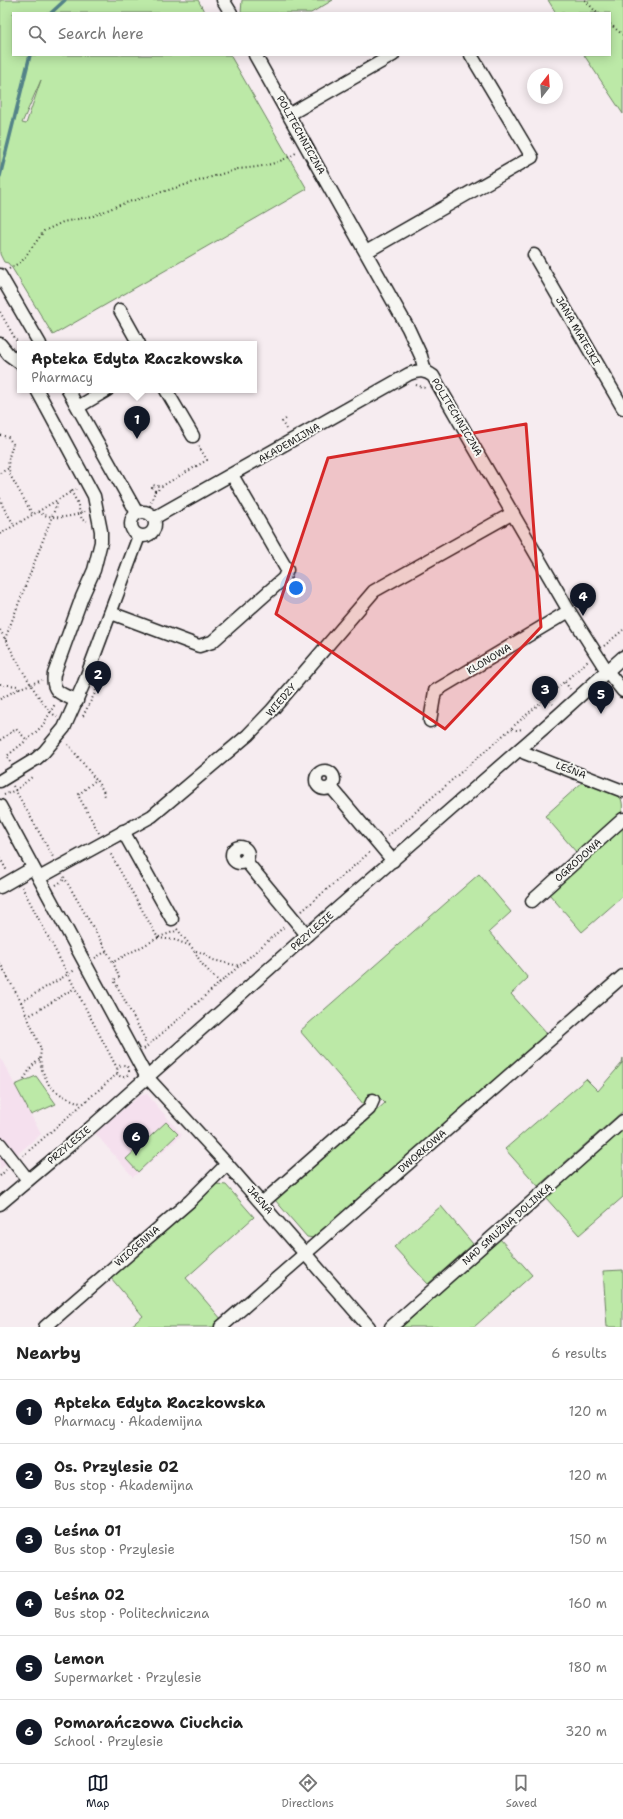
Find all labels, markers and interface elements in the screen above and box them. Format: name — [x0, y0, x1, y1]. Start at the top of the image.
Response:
search box — [12, 12, 611, 56]
icon: search — [26, 23, 48, 45]
text: Search here — [58, 24, 144, 44]
north arrow — [527, 68, 563, 104]
street label: POLITECHNICZNA — [274, 93, 328, 177]
street label: JANA MATEJKI — [553, 294, 603, 368]
popup — [17, 341, 257, 393]
text: Apteka Edyta Raczkowska — [31, 349, 243, 369]
text: Pharmacy — [31, 369, 93, 386]
street label: POLITECHNICZNA — [429, 376, 485, 458]
pin: 1 — [124, 406, 150, 439]
street label: AKADEMIJNA — [256, 420, 322, 466]
your location — [286, 578, 306, 598]
pin: 4 — [570, 583, 596, 616]
street label: KLONOWA — [464, 641, 514, 677]
pin: 2 — [85, 661, 111, 694]
pin: 3 — [532, 676, 558, 709]
street label: WIEDZY — [263, 681, 299, 719]
pin: 5 — [588, 681, 614, 714]
street label: LEŚNA — [554, 758, 588, 782]
street label: OGRODOWA — [552, 835, 604, 885]
street label: PRZYLESIE — [288, 909, 336, 953]
street label: PRZYLESIE — [44, 1123, 94, 1167]
pin: 6 — [123, 1123, 149, 1156]
street label: DWORKOWA — [395, 1126, 449, 1176]
street label: NAD SMUŻNĄ DOLINKĄ — [459, 1180, 555, 1268]
street label: JASNA — [244, 1183, 276, 1217]
street label: WIOSENNA — [112, 1223, 162, 1269]
text: Nearby — [16, 1342, 81, 1364]
text: 6 results — [551, 1345, 607, 1362]
text: Apteka Edyta Raczkowska — [54, 1393, 265, 1413]
text: 1 — [26, 1403, 32, 1420]
text: 120 m — [569, 1403, 607, 1420]
text: Pharmacy · Akademijna — [54, 1413, 202, 1430]
text: Os. Przylesie 02 — [54, 1457, 179, 1477]
text: 2 — [24, 1467, 34, 1484]
text: 120 m — [569, 1467, 607, 1484]
text: Bus stop · Akademijna — [54, 1477, 193, 1494]
text: Leśna 01 — [54, 1521, 121, 1541]
text: 3 — [24, 1531, 34, 1548]
text: 150 m — [569, 1531, 607, 1548]
text: Bus stop · Przylesie — [54, 1541, 175, 1558]
text: Leśna 02 — [54, 1585, 125, 1605]
text: 4 — [24, 1595, 34, 1612]
text: 160 m — [569, 1595, 607, 1612]
text: Bus stop · Politechniczna — [54, 1605, 209, 1622]
text: Lemon — [54, 1649, 104, 1669]
text: 5 — [25, 1659, 33, 1676]
text: 180 m — [568, 1659, 607, 1676]
text: Supermarket · Przylesie — [54, 1669, 202, 1686]
text: Pomarańczowa Ciuchcia — [54, 1713, 243, 1733]
text: 6 — [24, 1723, 34, 1740]
text: 320 m — [565, 1723, 607, 1740]
text: School · Przylesie — [54, 1733, 163, 1750]
tab: Map — [86, 1772, 110, 1811]
tab: Directions — [281, 1772, 334, 1811]
tab: Saved — [506, 1772, 537, 1811]

